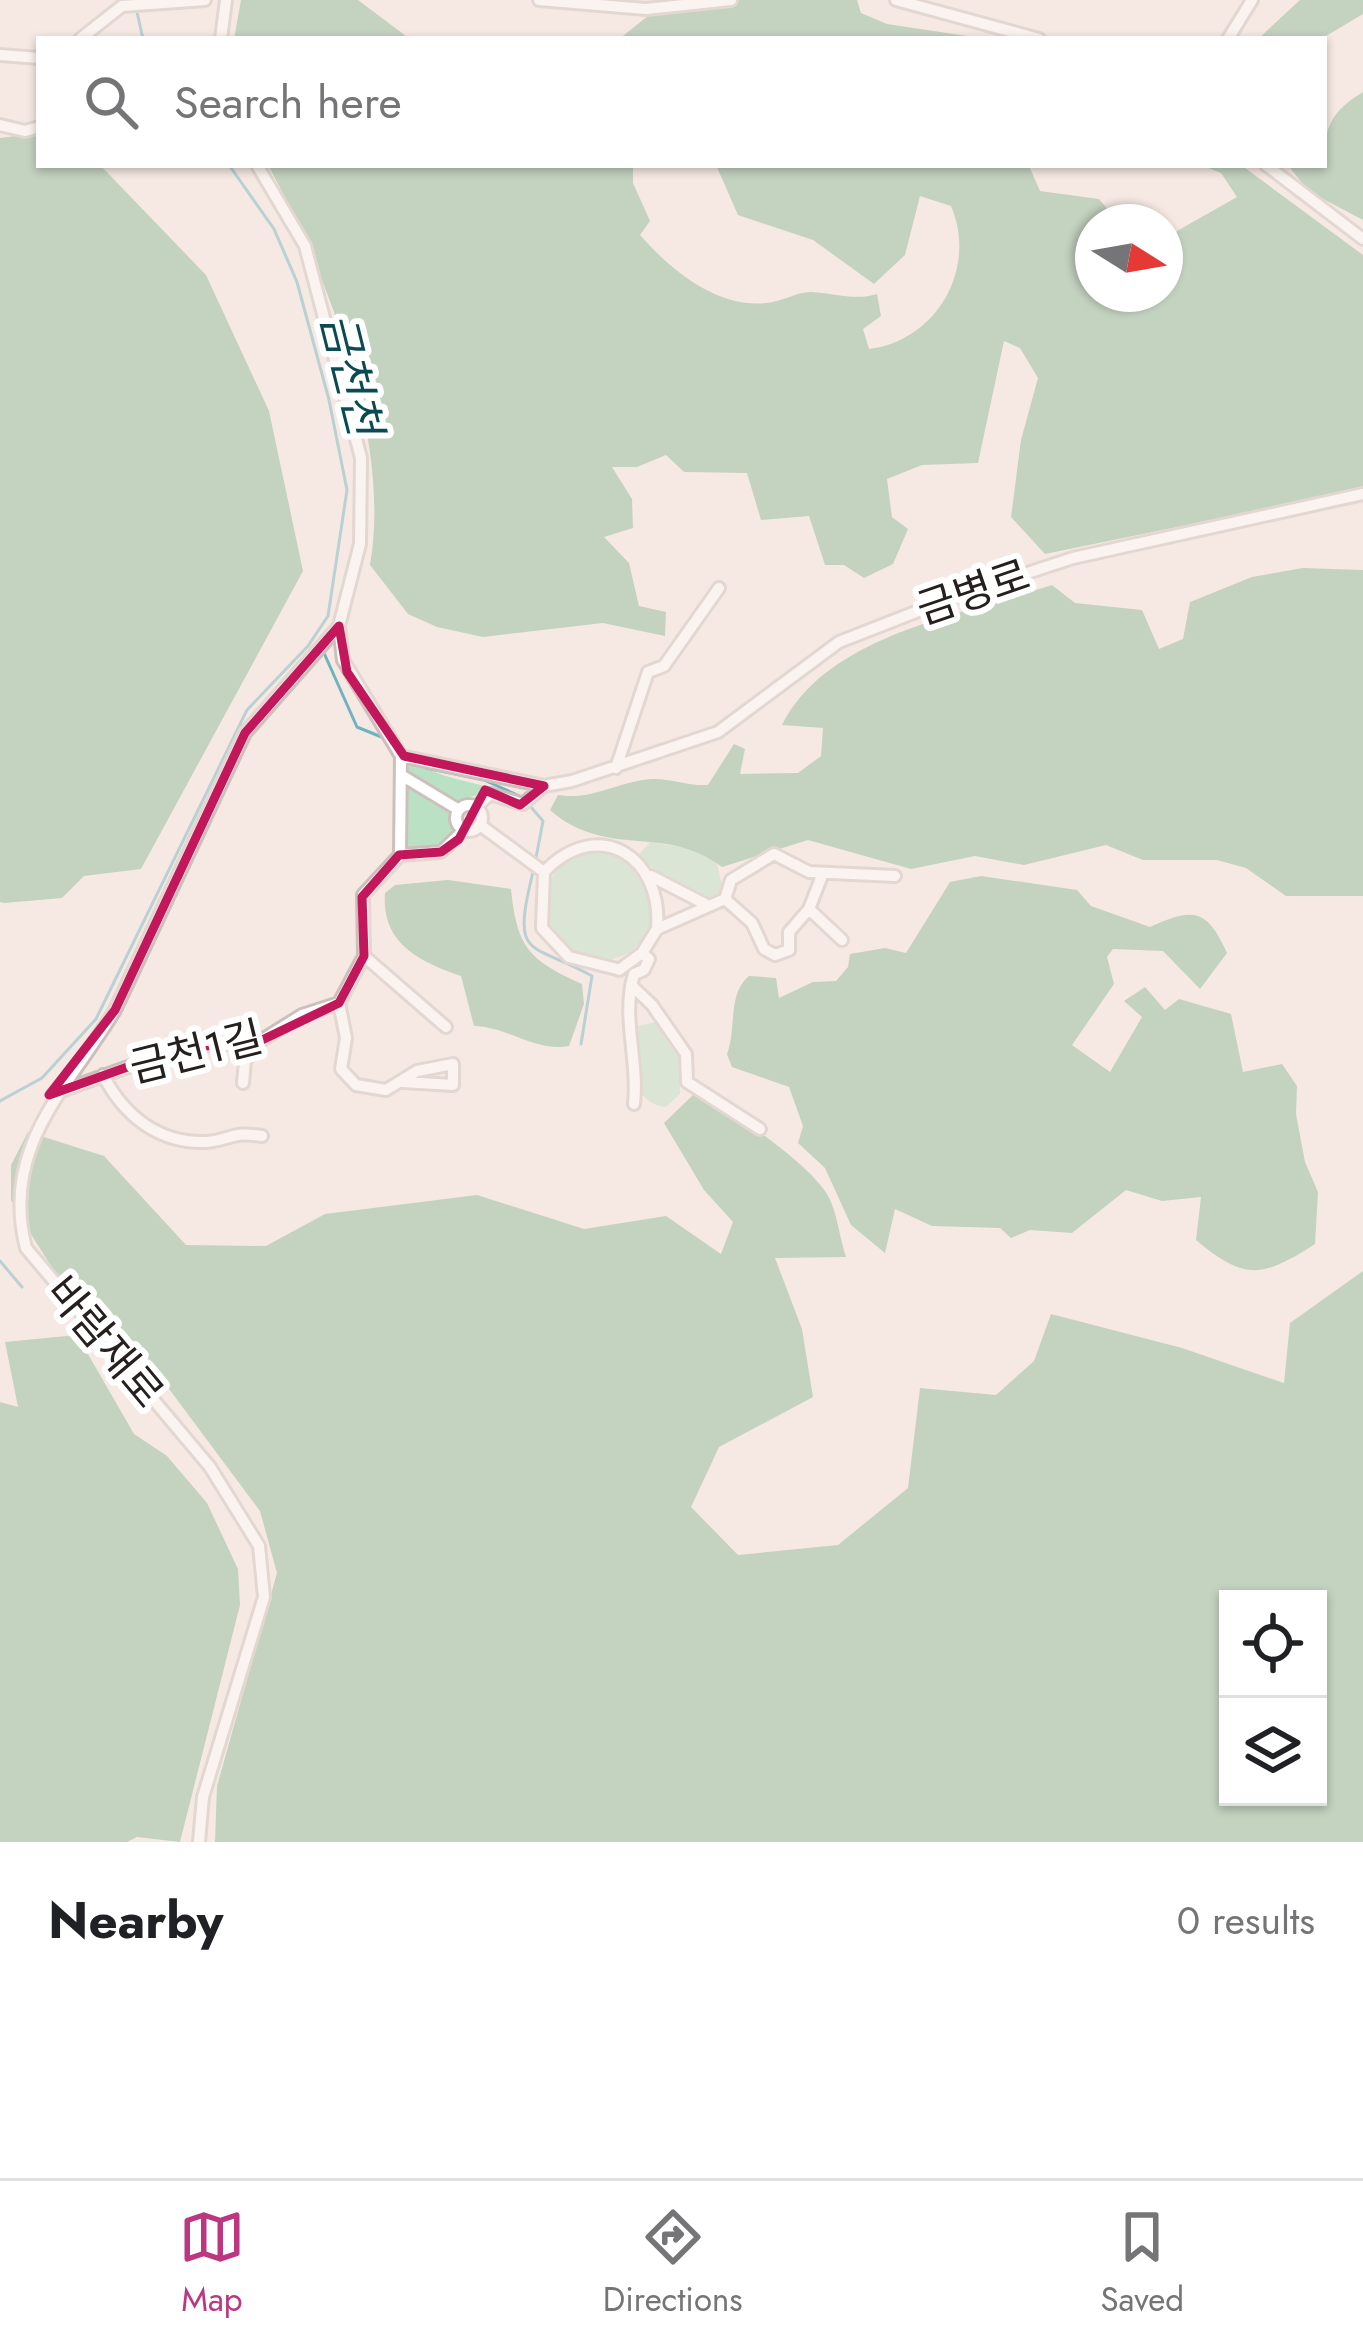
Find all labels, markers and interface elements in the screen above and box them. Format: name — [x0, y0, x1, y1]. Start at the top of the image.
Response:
search box — [36, 36, 1327, 168]
icon: search — [78, 69, 144, 135]
text: Search here — [174, 70, 402, 135]
north arrow — [1075, 204, 1183, 312]
water label: 금천천 — [304, 306, 399, 447]
street label: 금병로 — [908, 544, 1038, 640]
street label: 금천1길 — [123, 1006, 269, 1098]
street label: 바람재로 — [32, 1263, 178, 1421]
map controls — [1219, 1590, 1327, 1806]
button: locate — [1219, 1590, 1327, 1698]
button: layers — [1219, 1698, 1327, 1806]
text: Nearby — [48, 1883, 223, 1957]
text: 0 results — [1177, 1892, 1315, 1949]
tab: Map — [179, 2204, 245, 2323]
tab: Directions — [603, 2204, 743, 2323]
tab: Saved — [1100, 2204, 1184, 2323]

